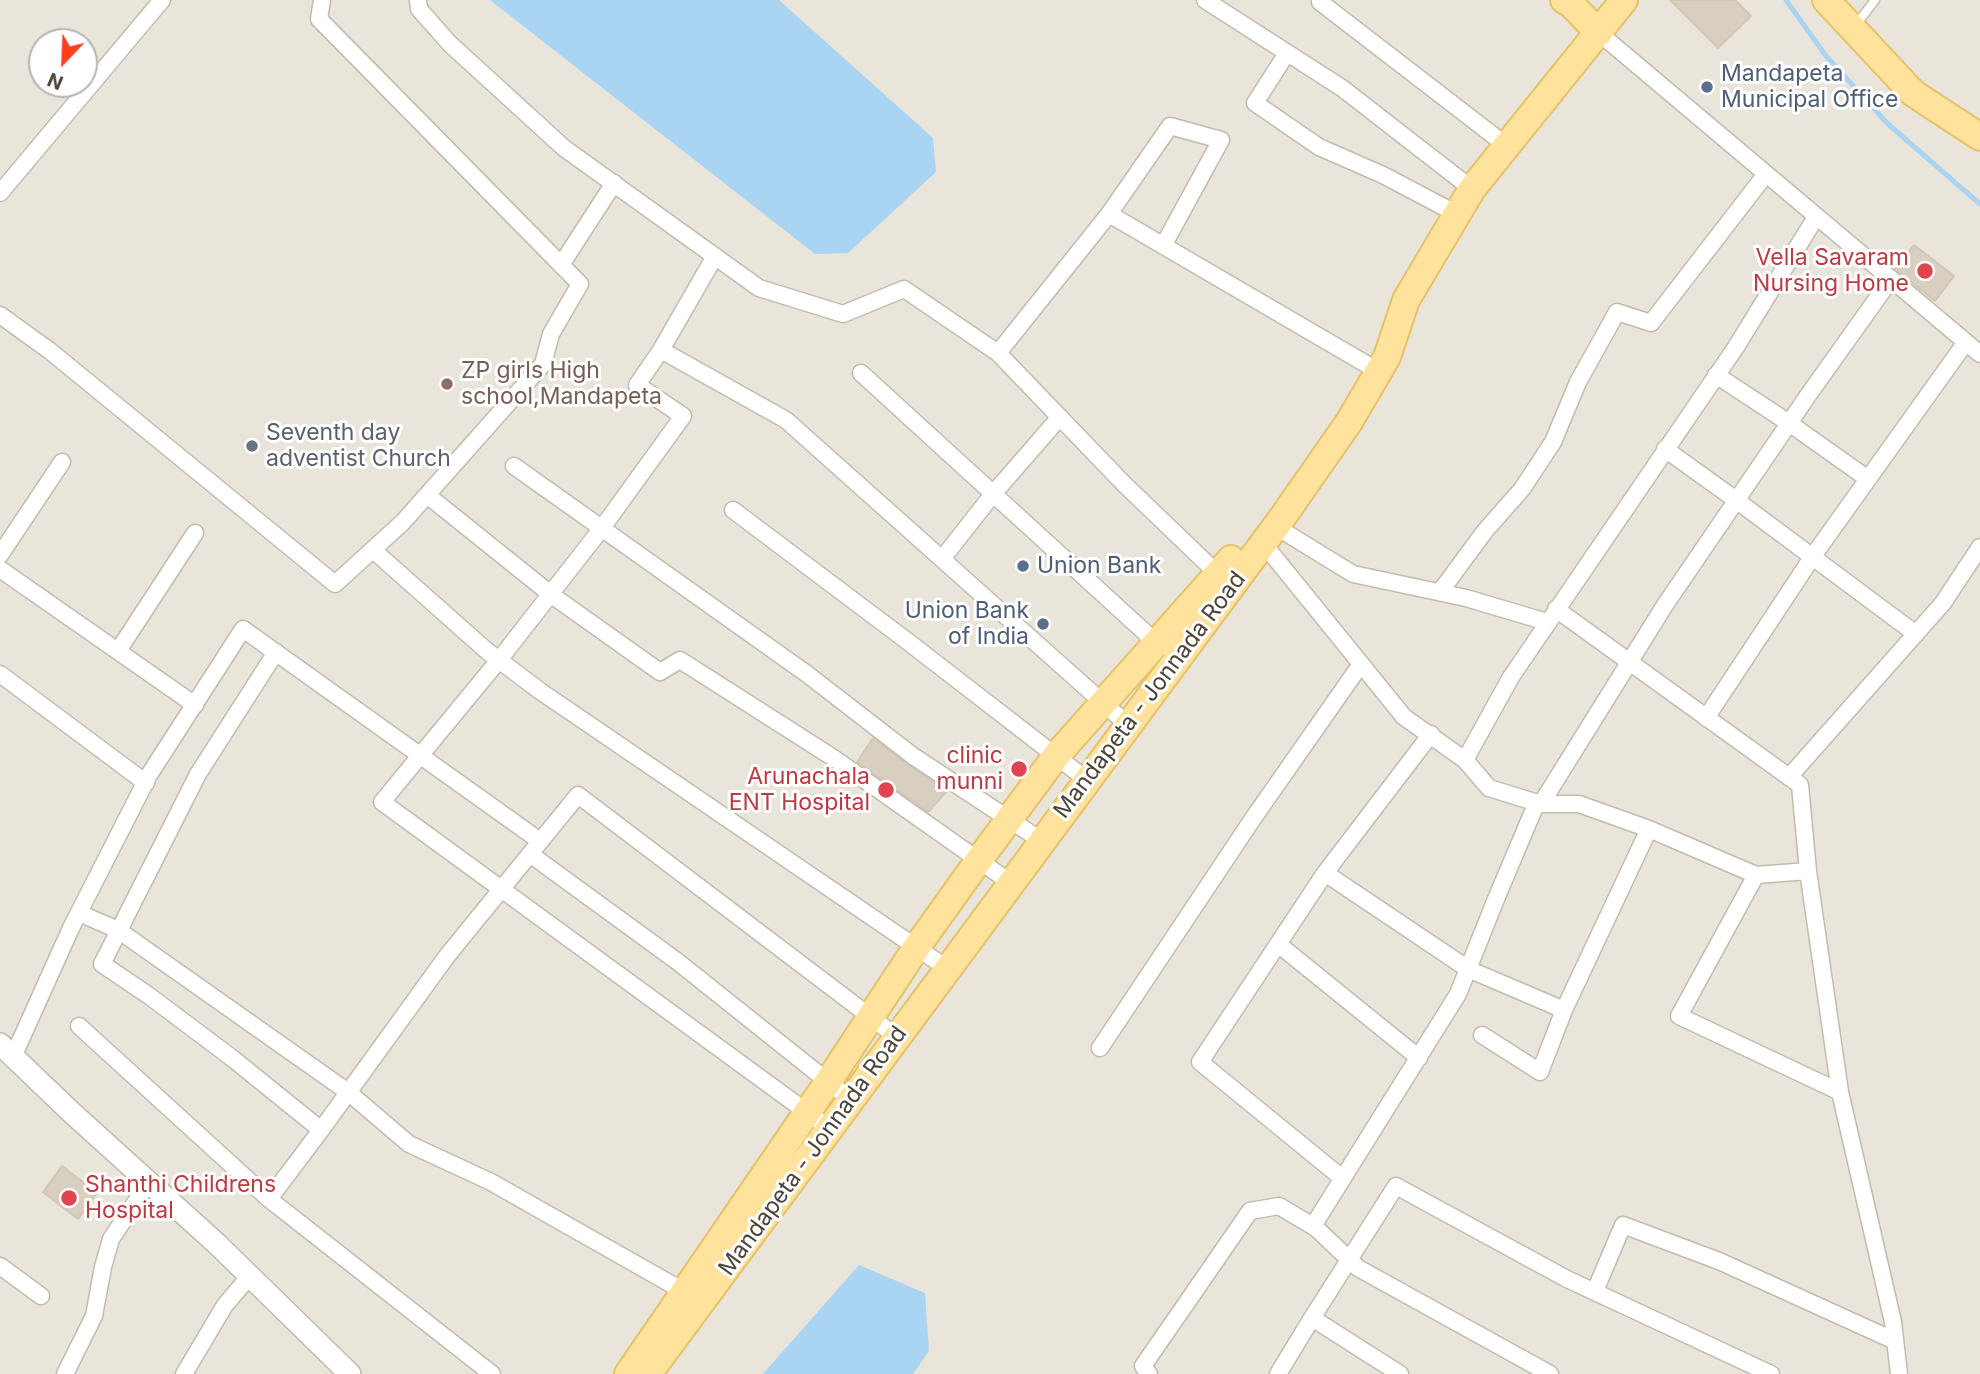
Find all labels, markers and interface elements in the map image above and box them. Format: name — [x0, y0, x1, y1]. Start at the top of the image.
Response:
north arrow — [28, 28, 98, 98]
place label: Mandapeta Municipal Office — [1721, 60, 1898, 114]
text: N — [44, 68, 67, 94]
marker: Mandapeta Municipal Office — [1699, 79, 1715, 95]
place label: Vella Savaram Nursing Home — [1753, 244, 1909, 298]
marker: Vella Savaram Nursing Home — [1915, 261, 1935, 281]
place label: ZP girls High school,Mandapeta — [461, 357, 662, 411]
marker: ZP girls High school,Mandapeta — [439, 376, 455, 392]
place label: Seventh day adventist Church — [266, 419, 451, 473]
marker: Seventh day adventist Church — [244, 438, 260, 454]
place label: Union Bank — [1037, 552, 1161, 580]
marker: Union Bank — [1015, 558, 1031, 574]
street label: Mandapeta - Jonnada Road — [1048, 566, 1252, 824]
place label: Union Bank of India — [905, 597, 1029, 651]
marker: Union Bank of India — [1035, 616, 1051, 632]
place label: clinic munni — [937, 742, 1003, 796]
marker: clinic munni — [1009, 759, 1029, 779]
place label: Arunachala ENT Hospital — [729, 763, 870, 817]
marker: Arunachala ENT Hospital — [876, 780, 896, 800]
street label: Mandapeta - Jonnada Road — [713, 1021, 913, 1281]
place label: Shanthi Childrens Hospital — [85, 1171, 276, 1225]
marker: Shanthi Childrens Hospital — [59, 1188, 79, 1208]

